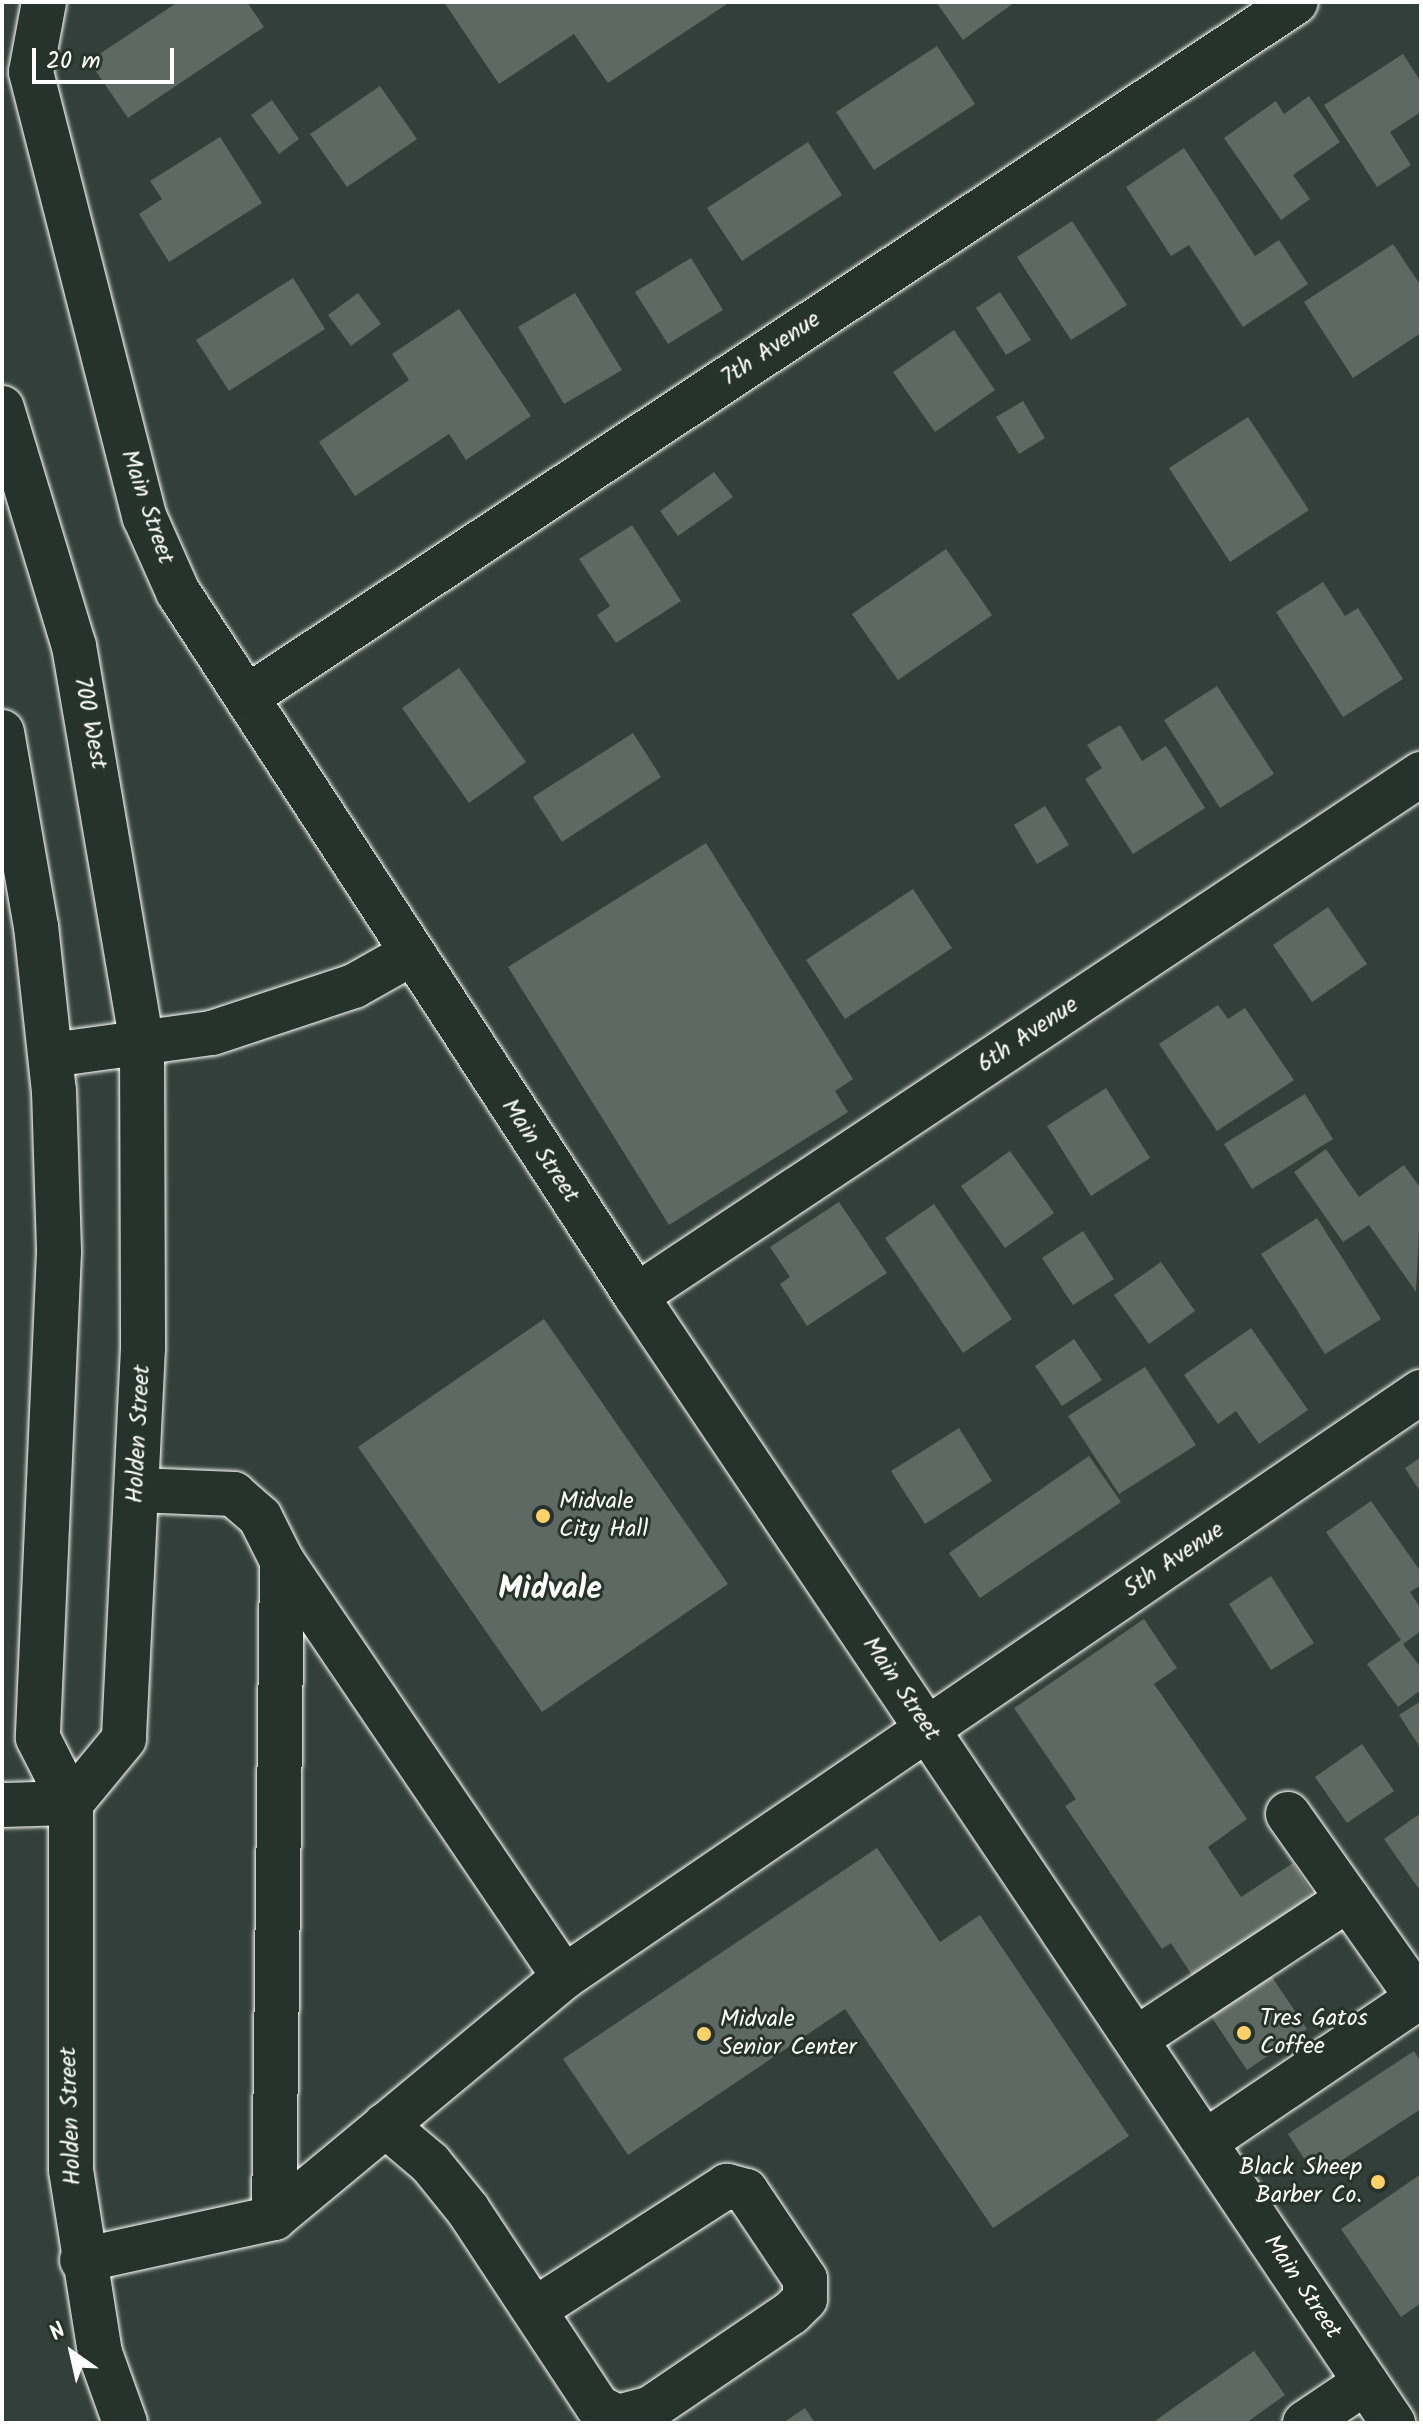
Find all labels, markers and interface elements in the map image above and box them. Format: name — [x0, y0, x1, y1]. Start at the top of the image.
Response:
scale bar — [36, 32, 178, 82]
text: 20 m — [46, 42, 101, 81]
street label: 7th Avenue — [716, 305, 826, 393]
street label: Main Street — [114, 446, 180, 568]
street label: 700 West — [67, 674, 113, 772]
street label: 6th Avenue — [972, 991, 1084, 1079]
street label: Main Street — [495, 1094, 585, 1208]
street label: Holden Street — [121, 1364, 157, 1504]
place label: Midvale City Hall — [559, 1488, 648, 1544]
marker: Midvale City Hall — [534, 1507, 552, 1525]
street label: 5th Avenue — [1118, 1516, 1230, 1604]
district label: Midvale — [498, 1571, 602, 1609]
street label: Main Street — [856, 1632, 946, 1746]
place label: Tres Gatos Coffee — [1260, 2005, 1368, 2061]
place label: Midvale Senior Center — [720, 2006, 856, 2062]
marker: Tres Gatos Coffee — [1235, 2024, 1253, 2042]
marker: Midvale Senior Center — [695, 2025, 713, 2043]
street label: Holden Street — [54, 2046, 88, 2186]
place label: Black Sheep Barber Co. — [1239, 2154, 1362, 2210]
marker: Black Sheep Barber Co. — [1369, 2173, 1387, 2191]
street label: Main Street — [1257, 2230, 1347, 2344]
north arrow — [32, 2313, 112, 2393]
text: N — [43, 2314, 74, 2351]

